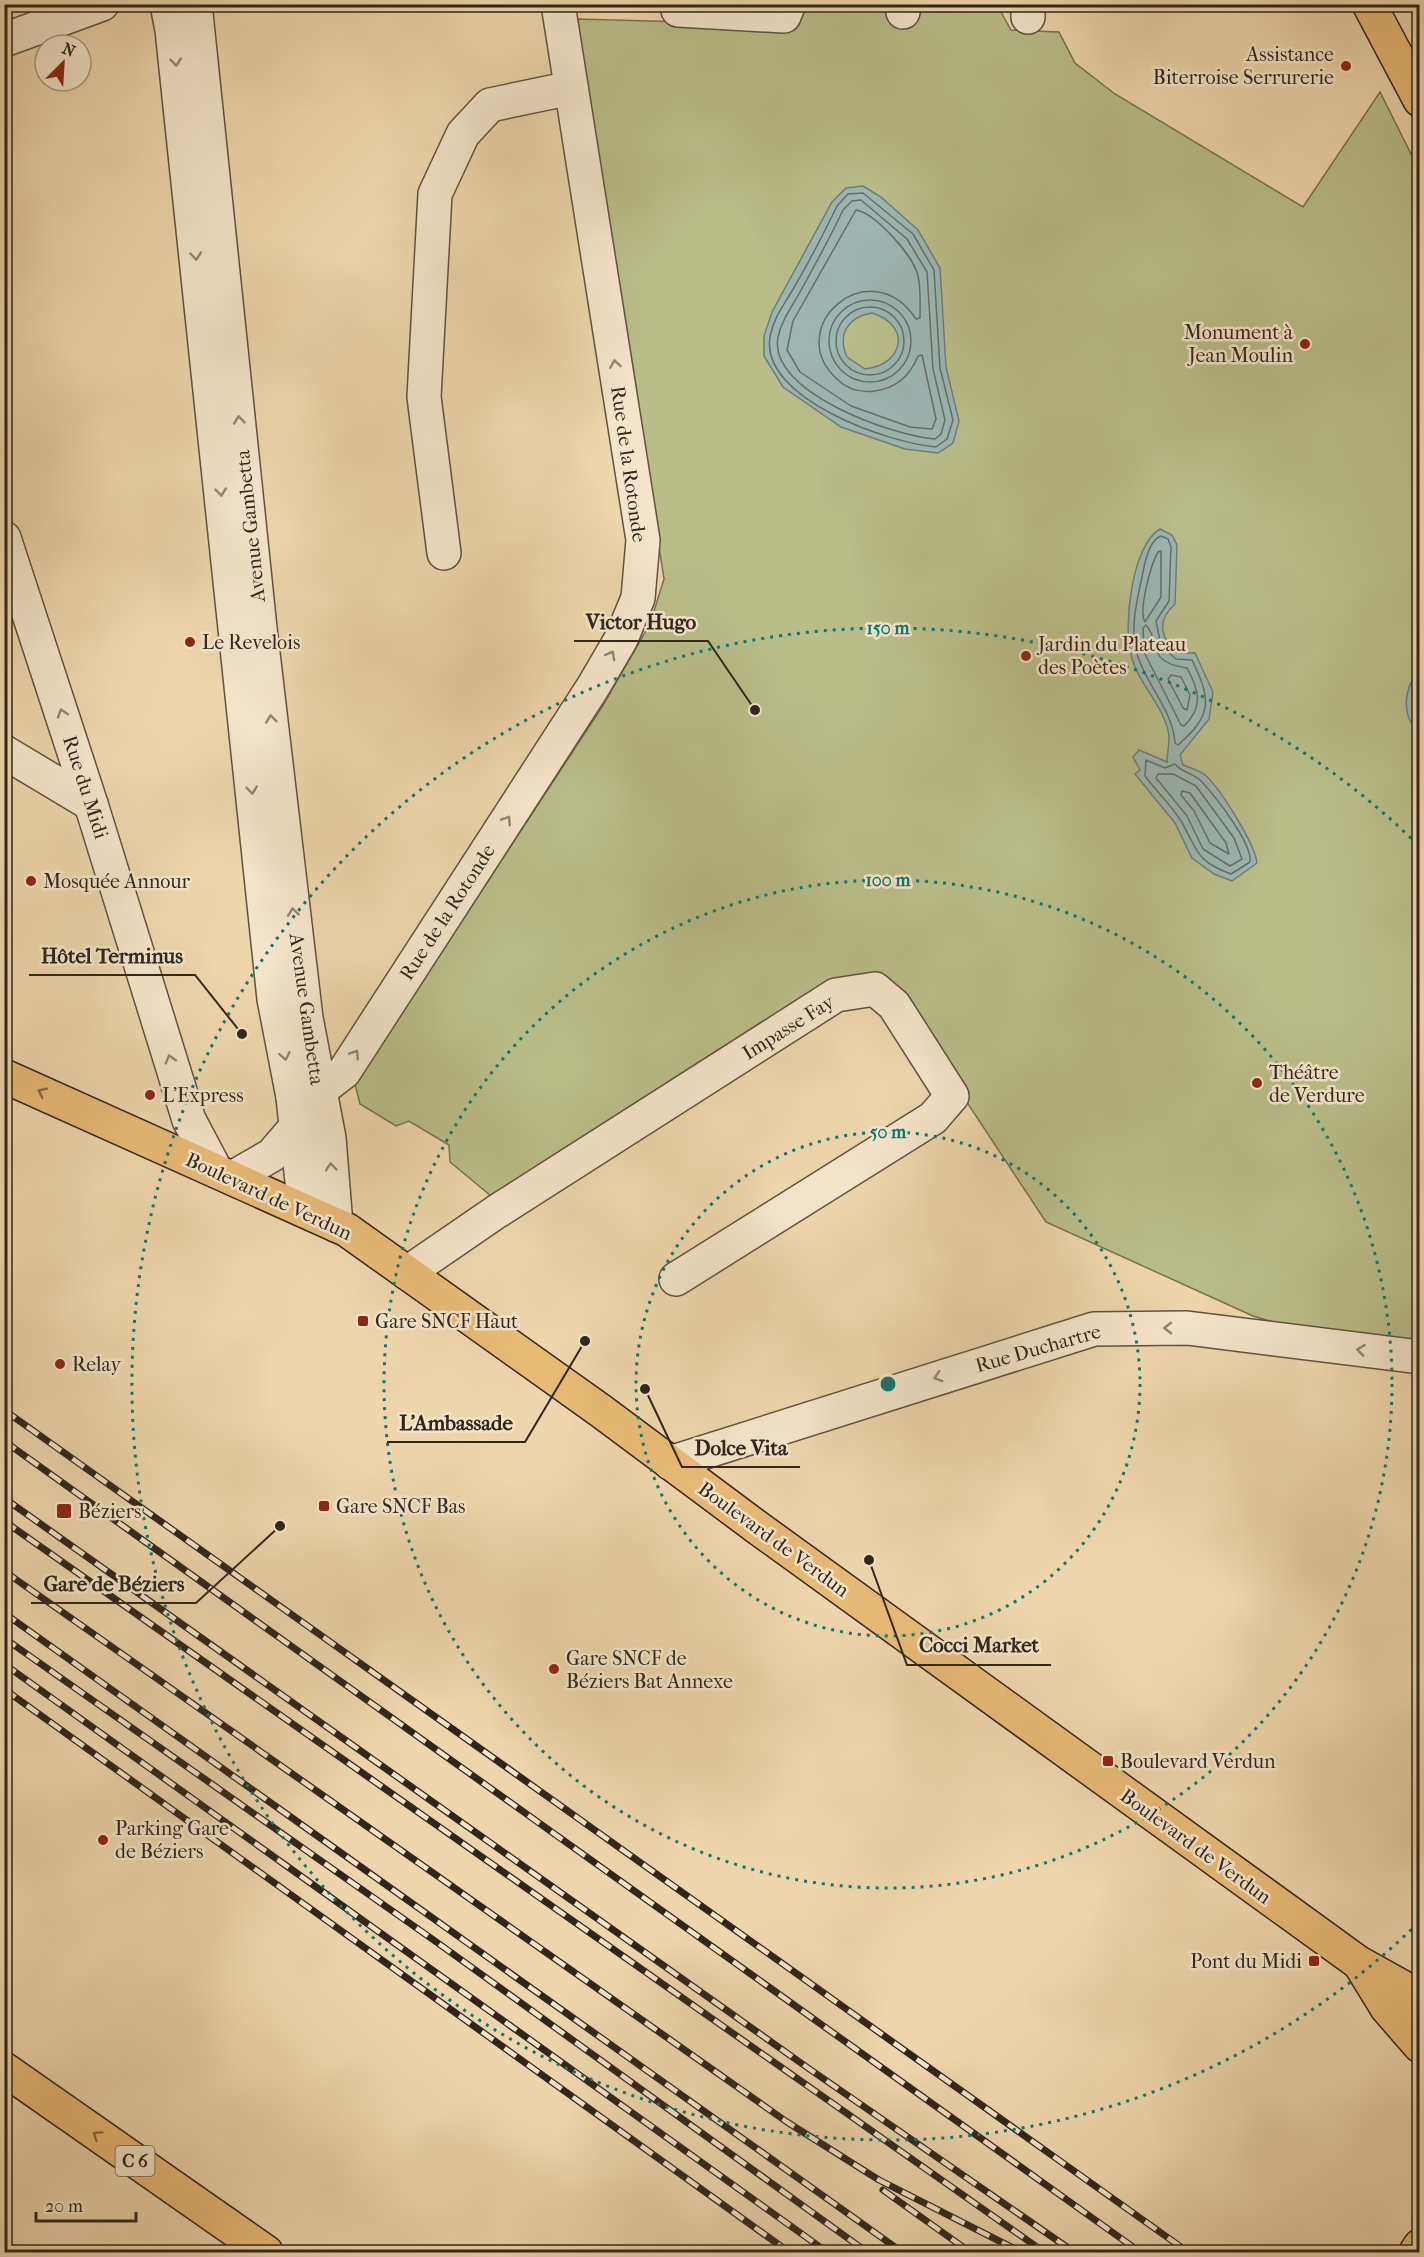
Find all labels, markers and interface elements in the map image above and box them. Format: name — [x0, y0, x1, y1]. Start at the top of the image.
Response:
north arrow — [33, 33, 93, 93]
text: N — [59, 39, 79, 61]
place label: Assistance Biterroise Serrurerie — [1153, 43, 1334, 89]
one-way arrow — [169, 58, 181, 67]
marker: Assistance Biterroise Serrurerie — [1339, 59, 1353, 73]
one-way arrow — [189, 252, 202, 261]
place label: Monument à Jean Moulin — [1184, 321, 1294, 367]
marker: Monument à Jean Moulin — [1298, 337, 1312, 351]
one-way arrow — [609, 359, 622, 369]
street label: Rue de la Rotonde — [606, 384, 651, 544]
one-way arrow — [233, 416, 246, 425]
street label: Avenue Gambetta — [231, 448, 270, 604]
one-way arrow — [214, 487, 227, 497]
callout: Victor Hugo — [574, 602, 708, 641]
text: Victor Hugo — [585, 610, 697, 634]
text: 150 m — [867, 618, 910, 639]
place label: Le Revelois — [202, 631, 300, 654]
place label: Jardin du Plateau des Poètes — [1036, 633, 1187, 679]
marker: Le Revelois — [183, 635, 197, 649]
marker: Jardin du Plateau des Poètes — [1019, 649, 1033, 663]
one-way arrow — [604, 651, 615, 662]
one-way arrow — [56, 708, 69, 719]
one-way arrow — [265, 714, 277, 723]
street label: Rue du Midi — [58, 733, 113, 842]
one-way arrow — [245, 786, 258, 795]
one-way arrow — [500, 816, 511, 827]
street label: Rue de la Rotonde — [395, 840, 500, 985]
place label: Mosquée Annour — [43, 870, 191, 893]
text: 100 m — [865, 870, 912, 891]
marker: Mosquée Annour — [24, 874, 38, 888]
one-way arrow — [288, 908, 300, 917]
street label: Avenue Gambetta — [284, 931, 329, 1087]
callout: Hôtel Terminus — [29, 936, 195, 975]
text: Hôtel Terminus — [41, 944, 183, 968]
street label: Impasse Fay — [738, 989, 839, 1065]
one-way arrow — [348, 1050, 360, 1060]
one-way arrow — [278, 1051, 291, 1061]
one-way arrow — [165, 1054, 177, 1065]
place label: Théâtre de Verdure — [1269, 1061, 1365, 1107]
marker: Théâtre de Verdure — [1250, 1076, 1264, 1090]
place label: L'Express — [162, 1084, 244, 1107]
one-way arrow — [37, 1087, 48, 1099]
marker: L'Express — [143, 1088, 157, 1102]
text: 50 m — [870, 1122, 907, 1143]
street label: Boulevard de Verdun — [182, 1148, 356, 1245]
one-way arrow — [325, 1163, 338, 1172]
place label: Gare SNCF Haut — [375, 1310, 518, 1333]
marker: Gare SNCF Haut — [356, 1314, 370, 1328]
street label: Rue Duchartre — [973, 1320, 1104, 1377]
one-way arrow — [1163, 1322, 1172, 1334]
one-way arrow — [1357, 1344, 1366, 1357]
place label: Relay — [72, 1353, 123, 1376]
marker: Relay — [53, 1357, 67, 1371]
one-way arrow — [933, 1370, 944, 1382]
centre of rings — [878, 1374, 898, 1394]
callout: L'Ambassade — [387, 1403, 525, 1442]
text: L'Ambassade — [399, 1411, 513, 1435]
callout: Dolce Vita — [682, 1428, 800, 1467]
text: Dolce Vita — [694, 1436, 789, 1460]
street label: Boulevard de Verdun — [694, 1477, 854, 1602]
place label: Gare SNCF Bas — [336, 1495, 465, 1518]
marker: Gare SNCF Bas — [317, 1499, 331, 1513]
place label: Béziers — [78, 1500, 141, 1523]
marker: Béziers — [55, 1502, 73, 1520]
callout: Gare de Béziers — [31, 1564, 196, 1603]
text: Gare de Béziers — [43, 1572, 185, 1596]
callout: Cocci Market — [907, 1626, 1051, 1665]
text: Cocci Market — [919, 1633, 1040, 1657]
place label: Gare SNCF de Béziers Bat Annexe — [566, 1647, 733, 1693]
marker: Gare SNCF de Béziers Bat Annexe — [547, 1662, 561, 1676]
place label: Boulevard Verdun — [1120, 1750, 1276, 1773]
marker: Boulevard Verdun — [1101, 1754, 1115, 1768]
street label: Boulevard de Verdun — [1116, 1784, 1276, 1909]
place label: Parking Gare de Béziers — [115, 1817, 229, 1863]
marker: Parking Gare de Béziers — [96, 1833, 110, 1847]
place label: Pont du Midi — [1190, 1950, 1302, 1973]
marker: Pont du Midi — [1307, 1954, 1321, 1968]
one-way arrow — [93, 2131, 104, 2142]
road number: C 6 — [116, 2146, 154, 2176]
scale bar — [36, 2185, 136, 2223]
text: 20 m — [45, 2196, 83, 2217]

